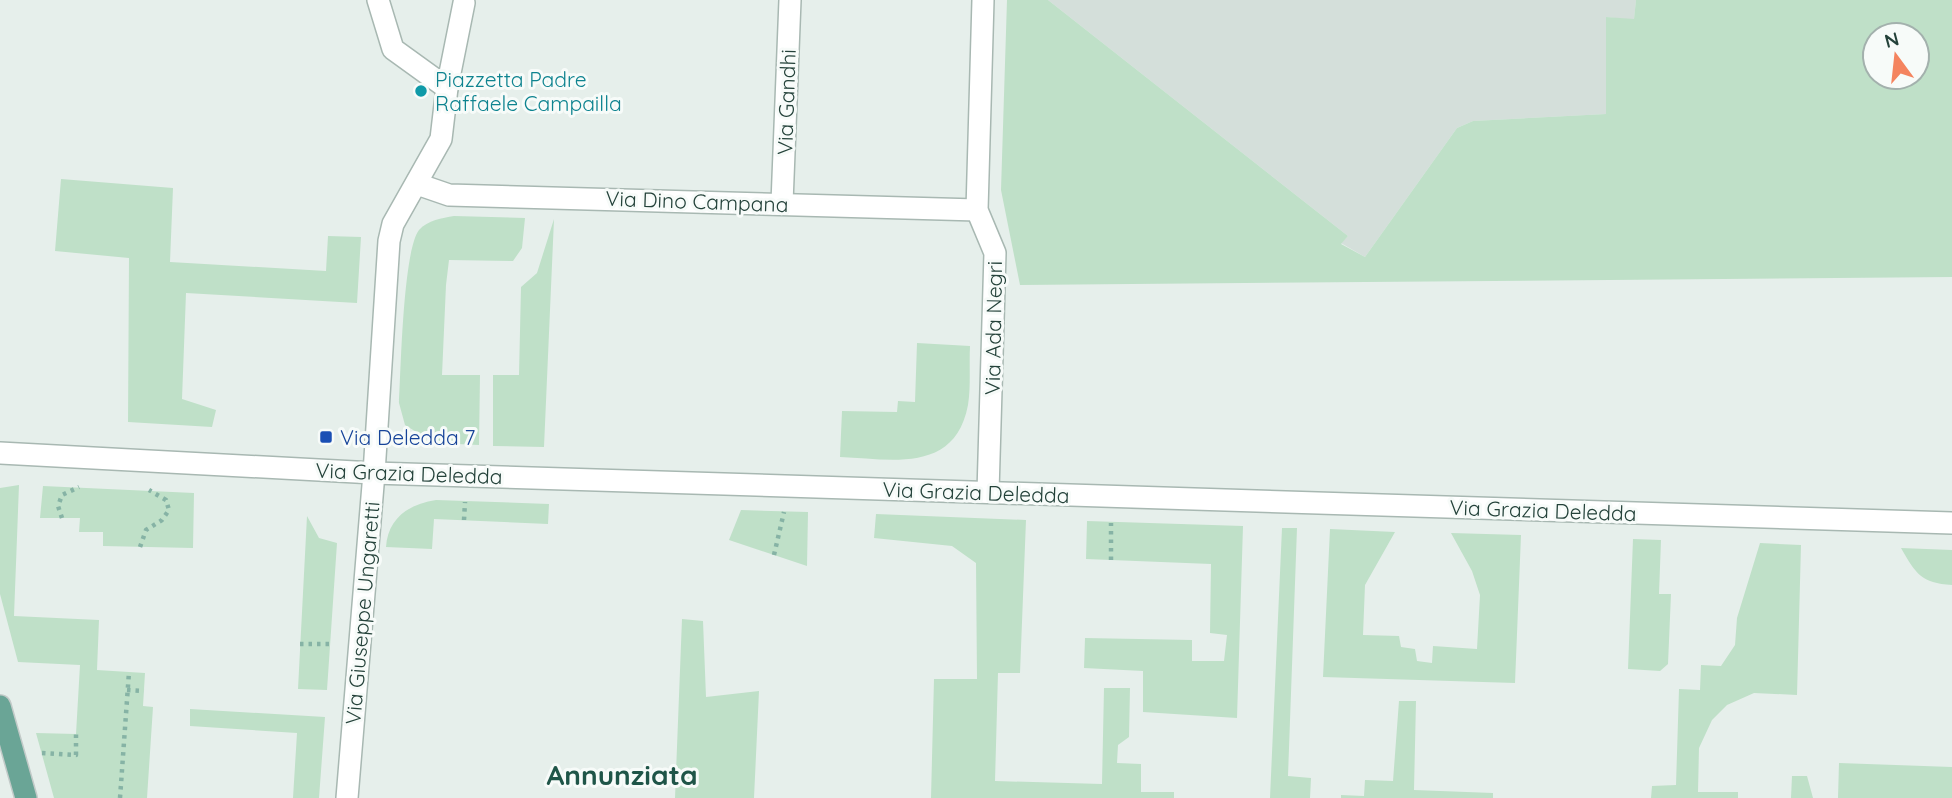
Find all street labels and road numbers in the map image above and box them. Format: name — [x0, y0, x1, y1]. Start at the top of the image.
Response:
street label: Via Gandhi — [771, 49, 801, 155]
street label: Via Dino Campana — [605, 185, 789, 217]
street label: Via Ada Negri — [979, 261, 1007, 395]
street label: Via Grazia Deledda — [315, 457, 503, 489]
street label: Via Grazia Deledda — [882, 476, 1070, 508]
street label: Via Grazia Deledda — [1449, 494, 1637, 526]
street label: Via Giuseppe Ungaretti — [339, 500, 385, 726]

